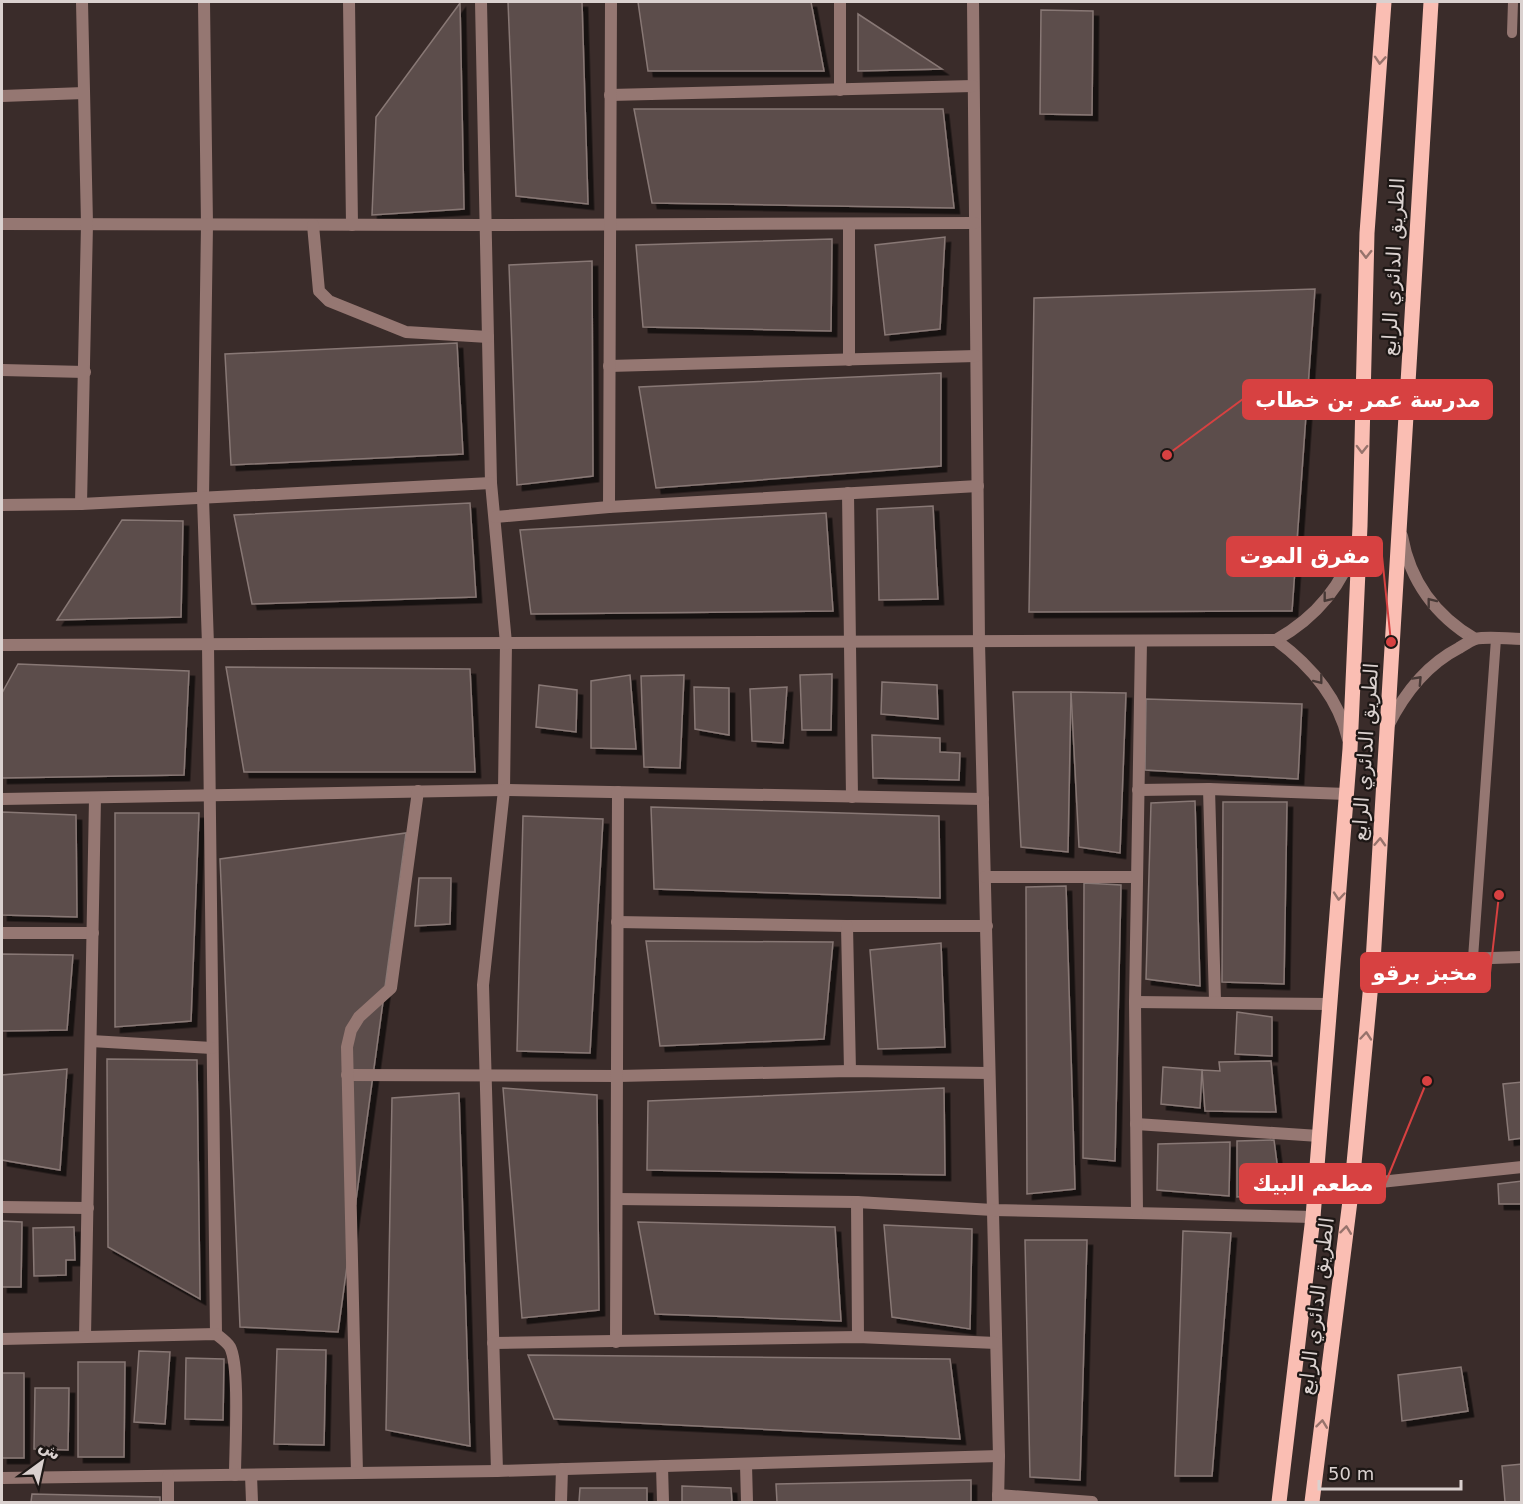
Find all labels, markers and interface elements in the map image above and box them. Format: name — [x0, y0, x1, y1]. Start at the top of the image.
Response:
one-way arrow — [1374, 55, 1387, 64]
street label: الطريق الدائري الرابع — [1376, 177, 1411, 357]
one-way arrow — [1360, 250, 1372, 259]
callout: مدرسة عمر بن خطاب — [1243, 380, 1492, 419]
text: مدرسة عمر بن خطاب — [1255, 388, 1481, 412]
one-way arrow — [1356, 445, 1368, 454]
callout: مفرق الموت — [1227, 537, 1382, 576]
text: مفرق الموت — [1240, 544, 1370, 568]
one-way arrow — [1324, 591, 1335, 602]
one-way arrow — [1427, 597, 1438, 608]
street label: الطريق الدائري الرابع — [1347, 662, 1384, 842]
one-way arrow — [1311, 673, 1322, 684]
one-way arrow — [1411, 677, 1422, 687]
one-way arrow — [1374, 837, 1387, 846]
one-way arrow — [1333, 891, 1346, 900]
callout: مخبز برقو — [1361, 953, 1490, 992]
text: مخبز برقو — [1372, 961, 1477, 985]
one-way arrow — [1359, 1032, 1372, 1041]
callout: مطعم البيك — [1240, 1164, 1385, 1203]
text: مطعم البيك — [1253, 1172, 1373, 1196]
street label: الطريق الدائري الرابع — [1293, 1216, 1340, 1396]
one-way arrow — [1340, 1226, 1352, 1235]
one-way arrow — [1315, 1419, 1328, 1428]
north arrow — [12, 1432, 72, 1492]
text: ش — [35, 1436, 64, 1464]
scale bar — [1319, 1453, 1462, 1491]
text: 50 m — [1328, 1463, 1374, 1484]

